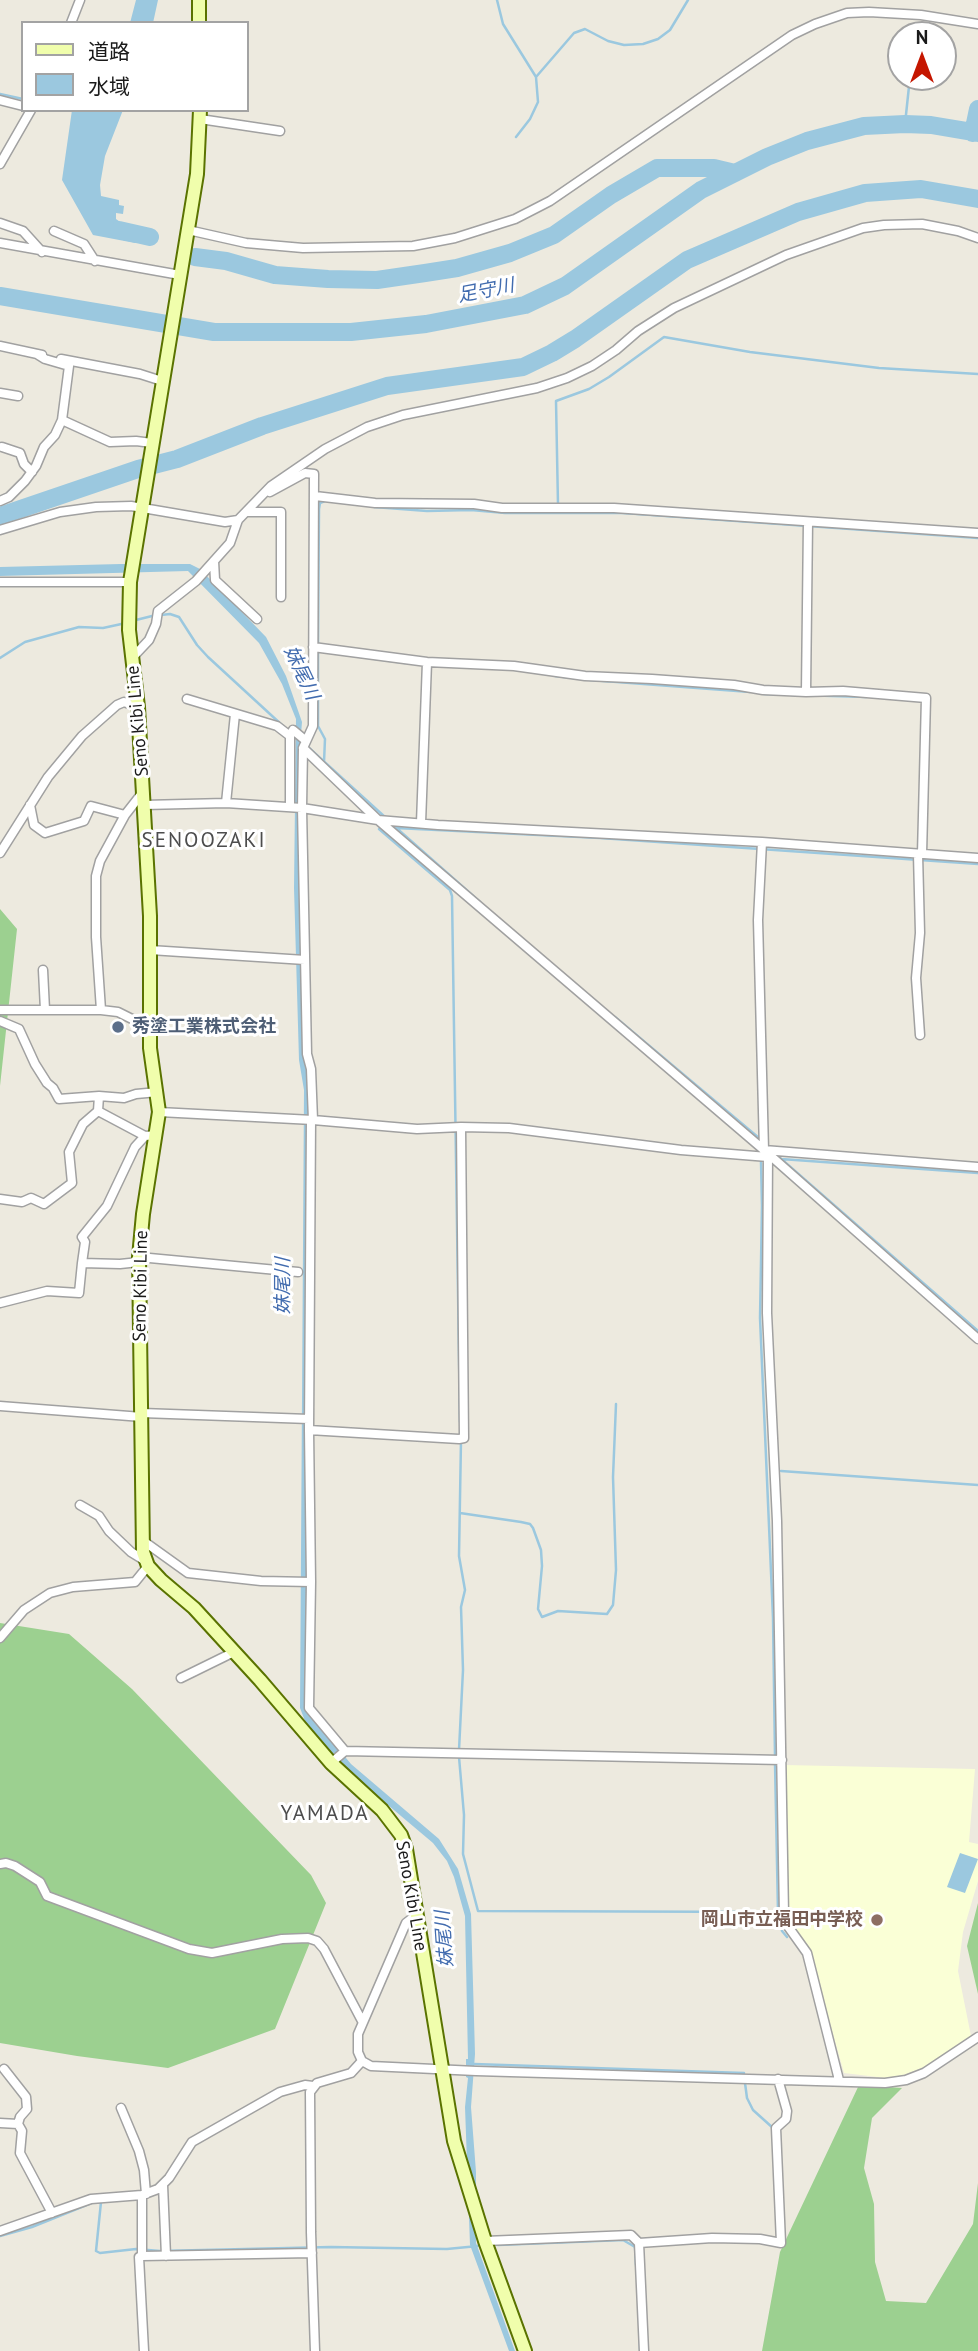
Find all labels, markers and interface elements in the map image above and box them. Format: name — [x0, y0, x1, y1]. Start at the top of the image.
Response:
legend — [21, 21, 248, 112]
north arrow — [887, 21, 957, 91]
text: N — [916, 25, 928, 49]
text: 道路 — [88, 38, 130, 65]
text: 水域 — [88, 73, 130, 100]
water label: 足守川 — [456, 274, 516, 308]
water label: 妹尾川 — [279, 642, 323, 704]
street label: Seno Kibi Line — [122, 665, 154, 777]
district label: SENOOZAKI — [143, 828, 265, 854]
place label: 秀塗工業株式会社 — [132, 1016, 276, 1038]
marker: 秀塗工業株式会社 — [110, 1019, 126, 1035]
street label: Seno Kibi Line — [129, 1230, 153, 1342]
water label: 妹尾川 — [273, 1258, 295, 1314]
district label: YAMADA — [281, 1801, 369, 1827]
street label: Seno Kibi Line — [391, 1839, 431, 1953]
place label: 岡山市立福田中学校 — [701, 1909, 863, 1931]
water label: 妹尾川 — [432, 1910, 458, 1968]
marker: 岡山市立福田中学校 — [869, 1912, 885, 1928]

